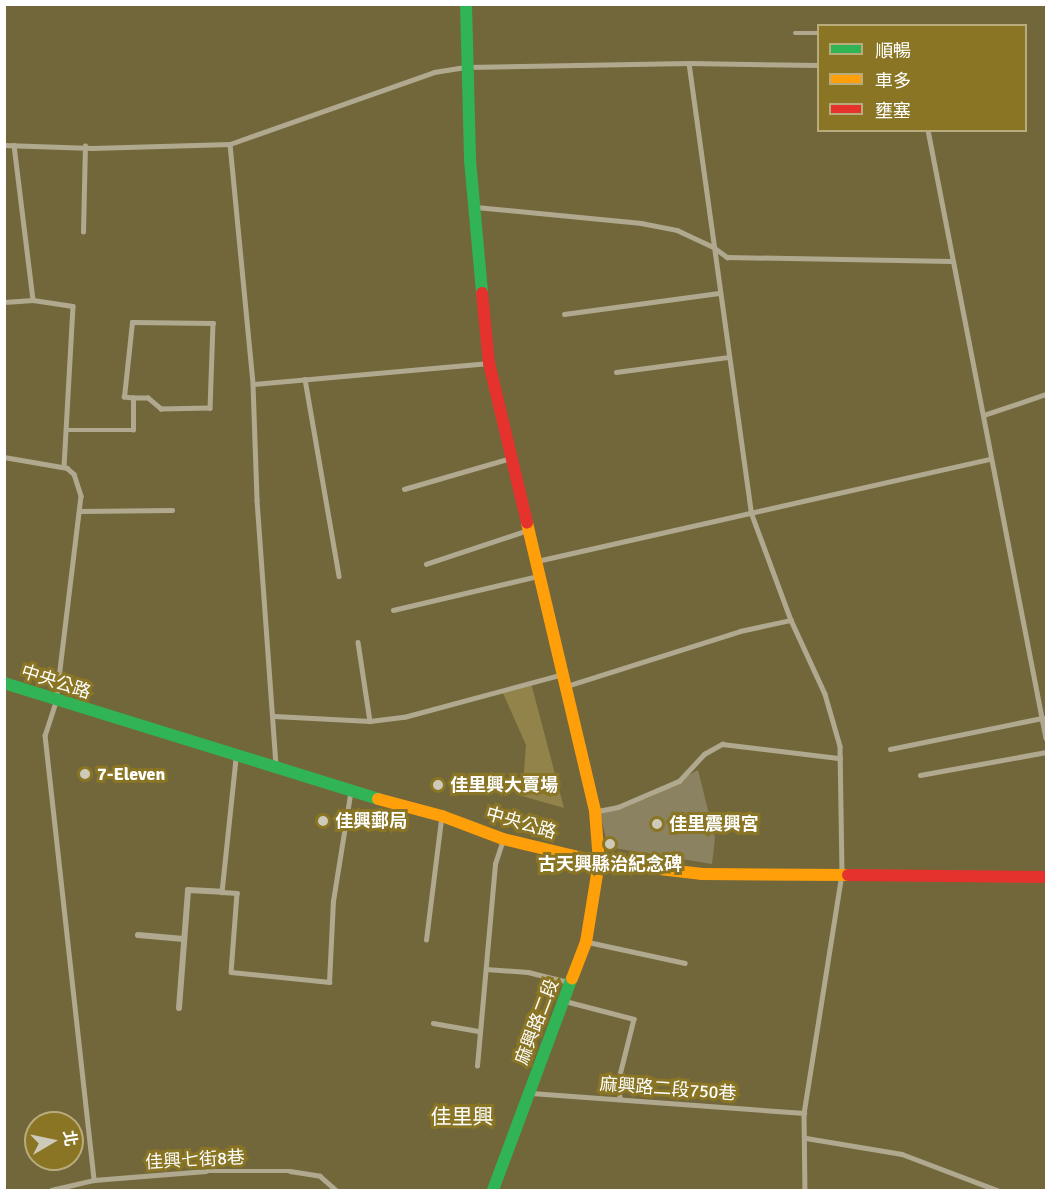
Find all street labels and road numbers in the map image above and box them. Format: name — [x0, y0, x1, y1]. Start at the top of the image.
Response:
street label: 中央公路 — [18, 661, 94, 703]
street label: 中央公路 — [483, 803, 559, 843]
street label: 麻興路二段 — [511, 976, 563, 1068]
street label: 麻興路二段750巷 — [599, 1073, 737, 1105]
street label: 佳興七街8巷 — [145, 1147, 245, 1173]

